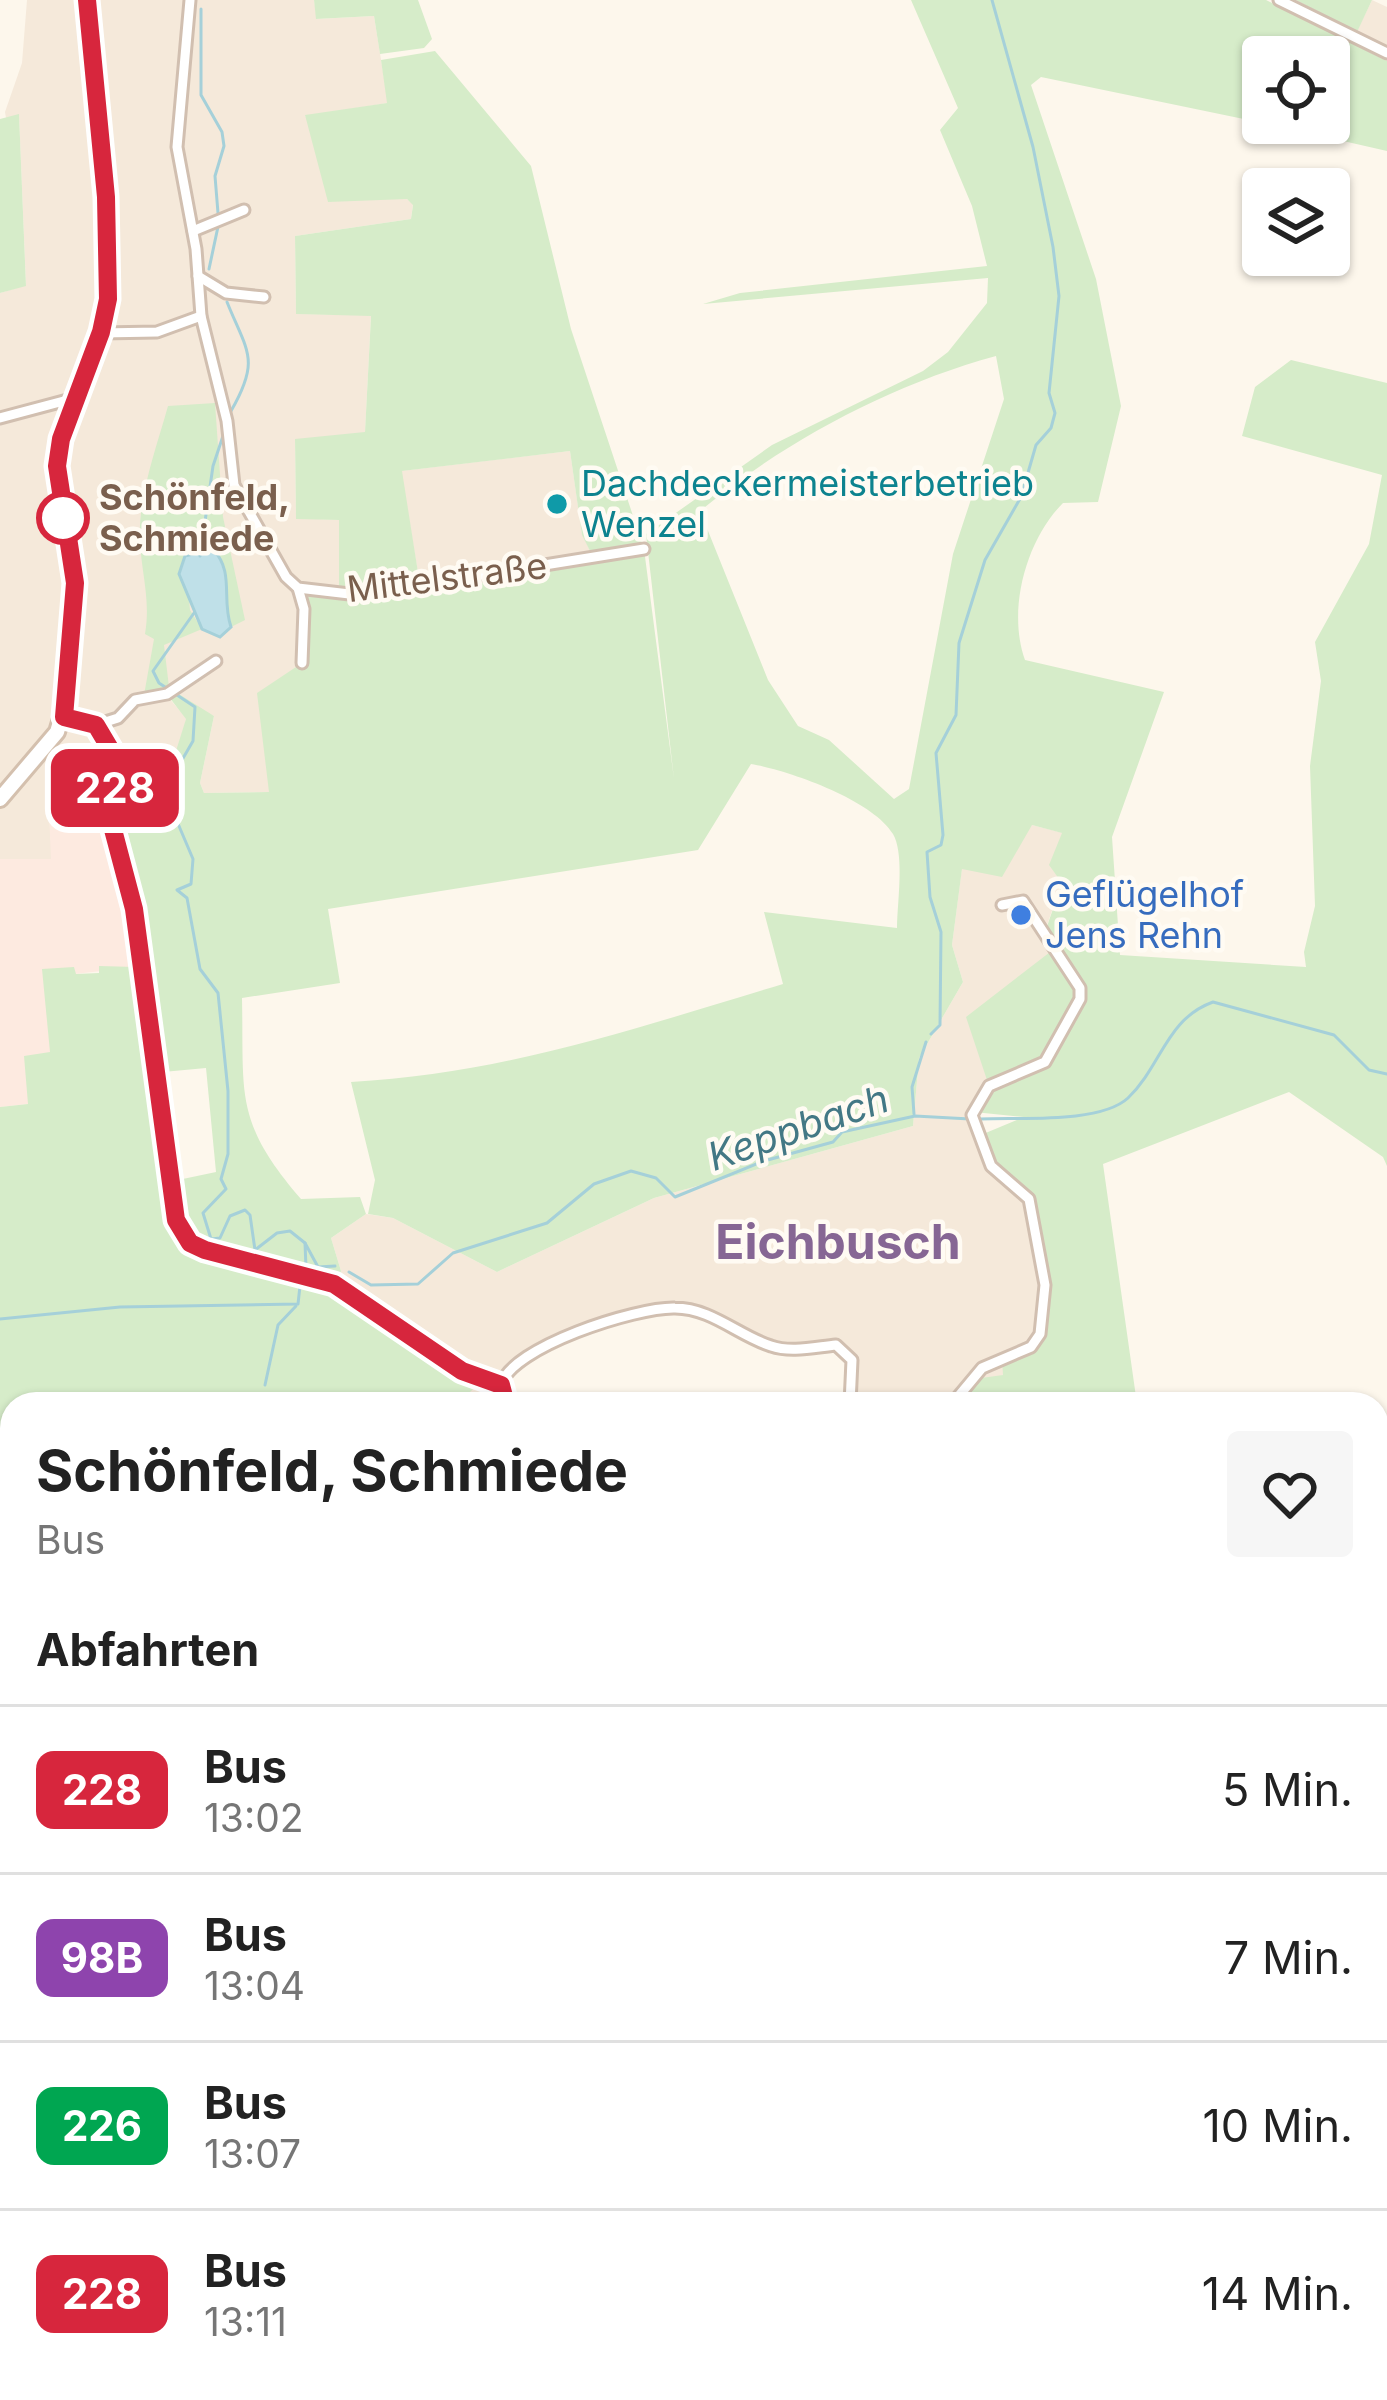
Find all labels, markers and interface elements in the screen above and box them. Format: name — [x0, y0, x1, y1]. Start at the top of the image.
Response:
map controls — [1242, 36, 1350, 276]
button: locate — [1242, 36, 1350, 144]
button: layers — [1242, 168, 1350, 276]
place label: Dachdeckermeisterbetrieb Wenzel — [581, 461, 1034, 546]
place label: Schönfeld, Schmiede — [99, 475, 290, 560]
marker: Dachdeckermeisterbetrieb Wenzel — [544, 491, 570, 517]
marker: Schönfeld, Schmiede — [38, 493, 88, 543]
street label: Mittelstraße — [345, 543, 549, 611]
line badge: 228 — [46, 749, 184, 827]
text: 228 — [75, 762, 155, 813]
place label: Geflügelhof Jens Rehn — [1045, 872, 1244, 957]
marker: Geflügelhof Jens Rehn — [1008, 902, 1034, 928]
water label: Keppbach — [701, 1074, 895, 1180]
district label: Eichbusch — [715, 1212, 961, 1271]
button: heart — [1227, 1431, 1353, 1557]
text: Schönfeld, Schmiede — [36, 1436, 628, 1505]
text: Bus — [36, 1516, 105, 1563]
text: Abfahrten — [36, 1622, 259, 1677]
text: Bus — [204, 1739, 287, 1794]
text: 5 Min. — [1222, 1762, 1353, 1817]
text: 228 — [62, 1764, 142, 1815]
text: 13:02 — [204, 1794, 304, 1841]
text: Bus — [204, 1907, 287, 1962]
text: 7 Min. — [1224, 1930, 1353, 1985]
text: 98B — [61, 1932, 143, 1983]
text: 13:04 — [204, 1962, 305, 2009]
text: Bus — [204, 2075, 287, 2130]
text: 10 Min. — [1203, 2098, 1353, 2153]
text: 226 — [62, 2100, 142, 2151]
text: 13:07 — [204, 2130, 301, 2177]
text: Bus — [204, 2243, 287, 2298]
text: 14 Min. — [1202, 2266, 1353, 2321]
text: 228 — [62, 2268, 142, 2319]
text: 13:11 — [204, 2298, 287, 2345]

